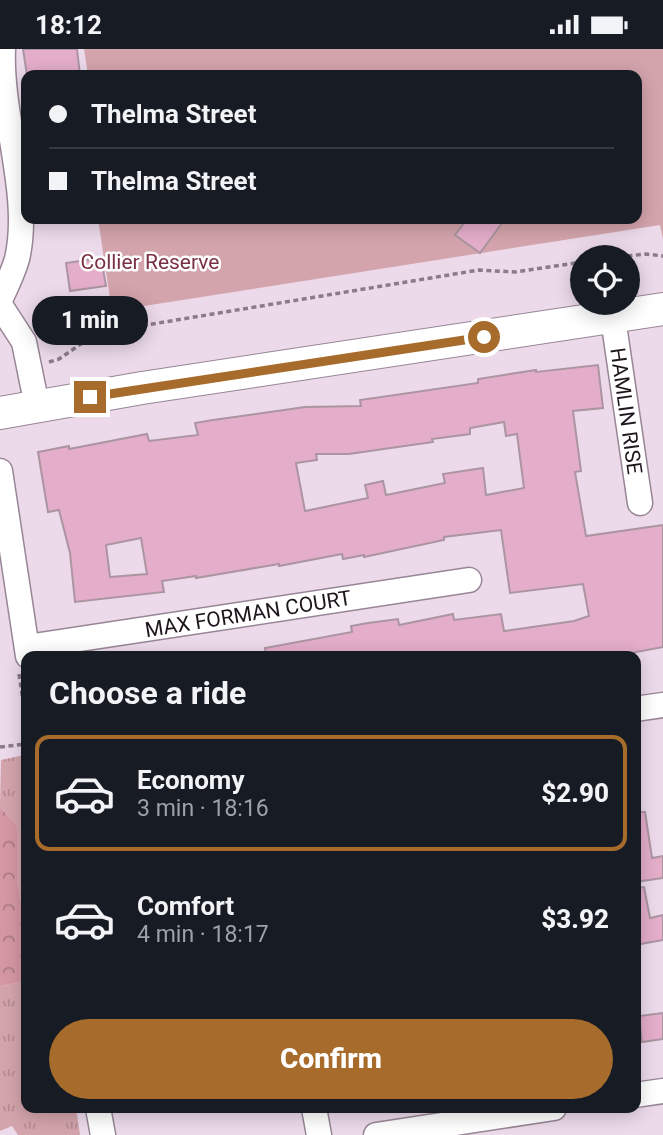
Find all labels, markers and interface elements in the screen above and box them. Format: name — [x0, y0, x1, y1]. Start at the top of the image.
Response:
text: 18:12 — [35, 10, 102, 40]
text: Thelma Street — [91, 99, 256, 129]
text: Thelma Street — [91, 166, 256, 196]
map controls — [570, 245, 640, 315]
button: locate — [570, 245, 640, 315]
park label: Collier Reserve — [81, 250, 219, 274]
callout: 1 min — [32, 295, 148, 345]
text: 1 min — [61, 307, 119, 334]
route start — [468, 321, 500, 353]
street label: HAMLIN RISE — [605, 346, 647, 476]
route end — [74, 381, 106, 413]
street label: MAX FORMAN COURT — [143, 586, 353, 642]
text: Choose a ride — [49, 674, 246, 712]
icon: car — [53, 762, 116, 825]
text: Economy — [137, 765, 244, 795]
text: $2.90 — [541, 778, 609, 808]
text: 3 min · 18:16 — [137, 795, 269, 822]
icon: car — [53, 888, 116, 951]
text: Comfort — [137, 891, 234, 921]
text: $3.92 — [541, 904, 609, 934]
text: 4 min · 18:17 — [137, 921, 269, 948]
button: Confirm — [49, 1019, 613, 1099]

